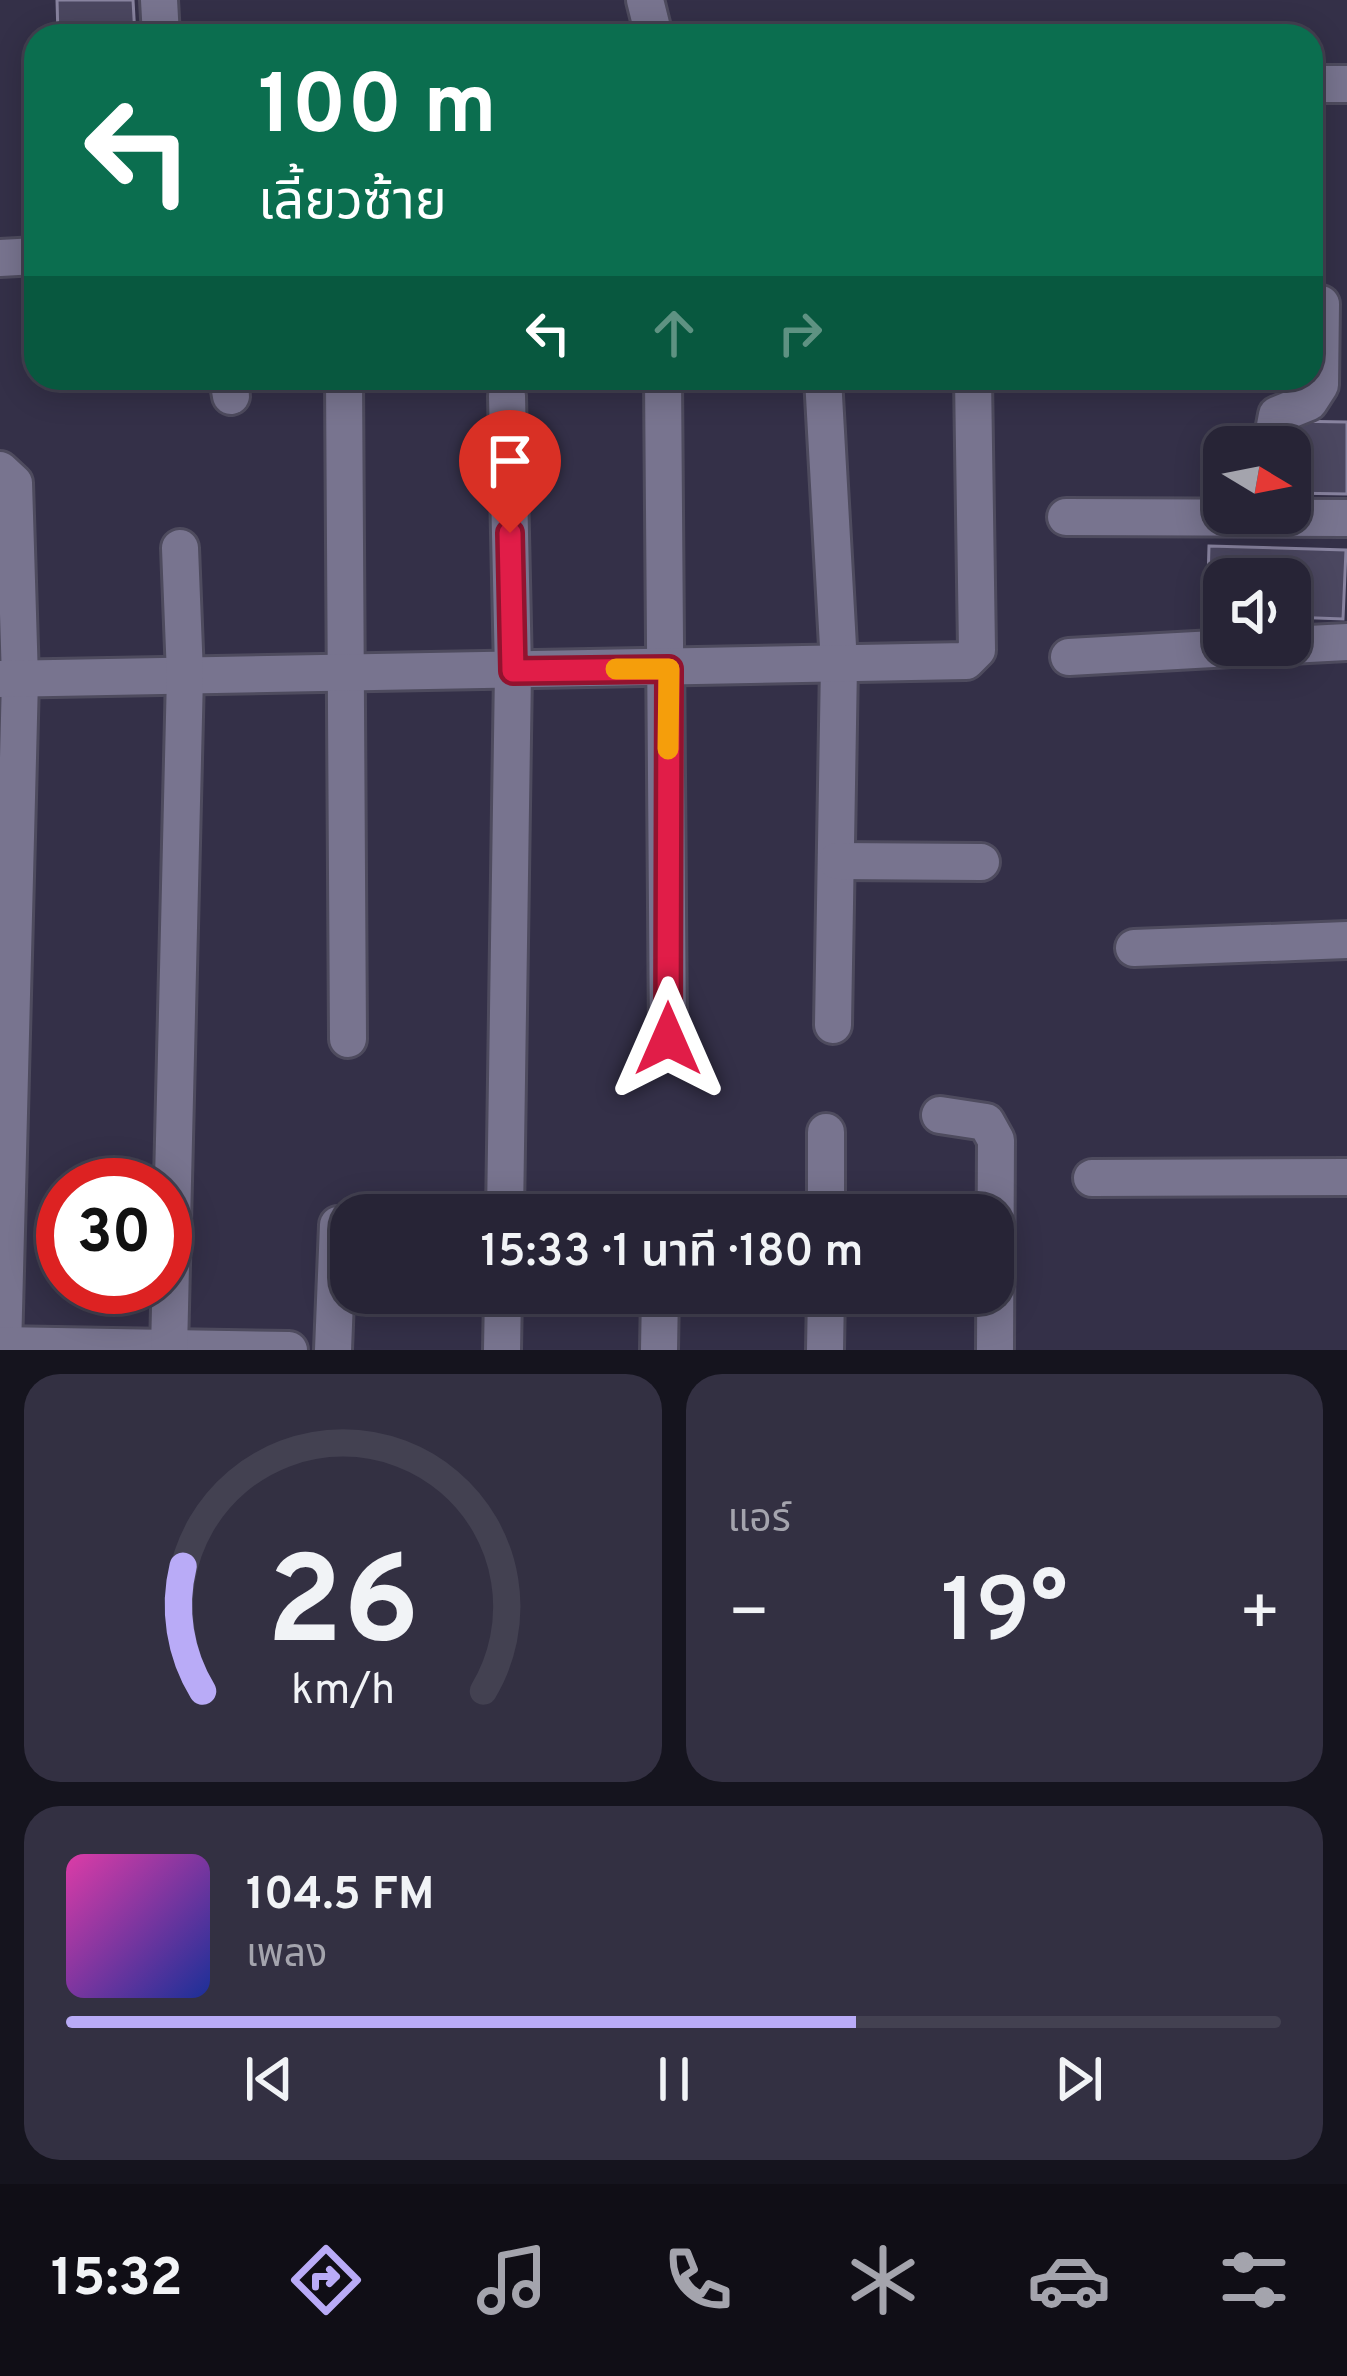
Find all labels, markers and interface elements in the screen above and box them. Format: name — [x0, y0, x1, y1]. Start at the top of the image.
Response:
text: 100 m — [258, 57, 497, 163]
icon: left — [60, 72, 216, 228]
text: เลี้ยวซ้าย — [258, 170, 447, 239]
icon: left — [515, 300, 581, 366]
icon: ahead — [641, 300, 707, 366]
icon: right — [767, 300, 833, 366]
pin — [459, 410, 561, 533]
north arrow — [1203, 426, 1311, 534]
map controls — [1203, 426, 1311, 666]
icon: arrive — [477, 428, 543, 494]
button: sound — [1203, 558, 1311, 666]
position arrow — [605, 976, 731, 1102]
speed limit sign: 30 — [36, 1158, 192, 1314]
text: 15:33 · 1 นาที · 180 m — [480, 1225, 864, 1282]
text: แอร์ — [728, 1497, 791, 1546]
text: 26 — [266, 1530, 419, 1688]
text: 19° — [941, 1560, 1068, 1673]
text: − — [728, 1575, 770, 1658]
text: + — [1238, 1575, 1281, 1658]
text: km/h — [291, 1665, 395, 1719]
text: 104.5 FM — [246, 1868, 434, 1925]
text: เพลง — [246, 1932, 327, 1981]
icon: previous — [236, 2046, 302, 2112]
icon: pause — [641, 2046, 707, 2112]
icon: next — [1046, 2046, 1112, 2112]
icon: directions — [284, 2238, 368, 2322]
icon: music — [470, 2238, 554, 2322]
icon: phone — [656, 2238, 740, 2322]
icon: climate — [841, 2238, 925, 2322]
icon: car — [1027, 2238, 1111, 2322]
icon: filters — [1212, 2238, 1296, 2322]
text: 15:32 — [51, 2246, 183, 2315]

